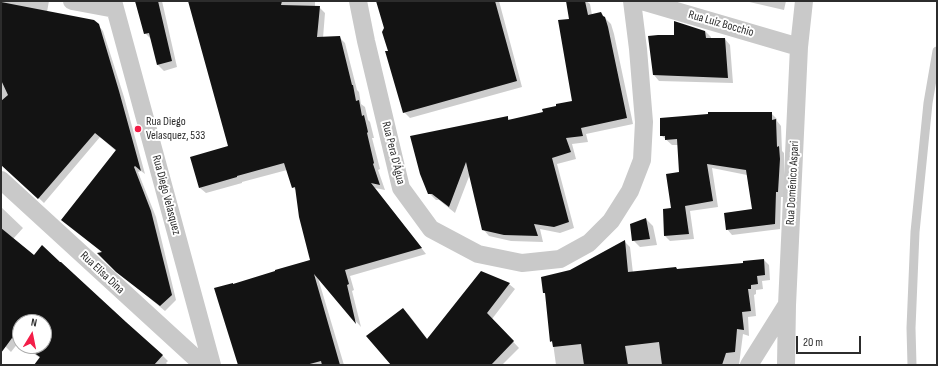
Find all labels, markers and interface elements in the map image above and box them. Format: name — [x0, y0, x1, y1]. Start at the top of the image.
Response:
street label: Rua Luiz Bocchio — [687, 8, 755, 40]
place label: Rua Diego Velasquez, 533 — [146, 115, 205, 143]
street label: Rua Pera D'Água — [378, 120, 408, 186]
marker: Rua Diego Velasquez, 533 — [133, 124, 143, 134]
street label: Rua Domênico Aspari — [784, 141, 802, 225]
street label: Rua Diego Velasquez — [148, 154, 184, 236]
street label: Rua Elisa Dina — [77, 249, 127, 297]
north arrow — [12, 314, 52, 354]
text: N — [30, 316, 38, 330]
scale bar — [798, 328, 863, 354]
text: 20 m — [803, 335, 823, 350]

